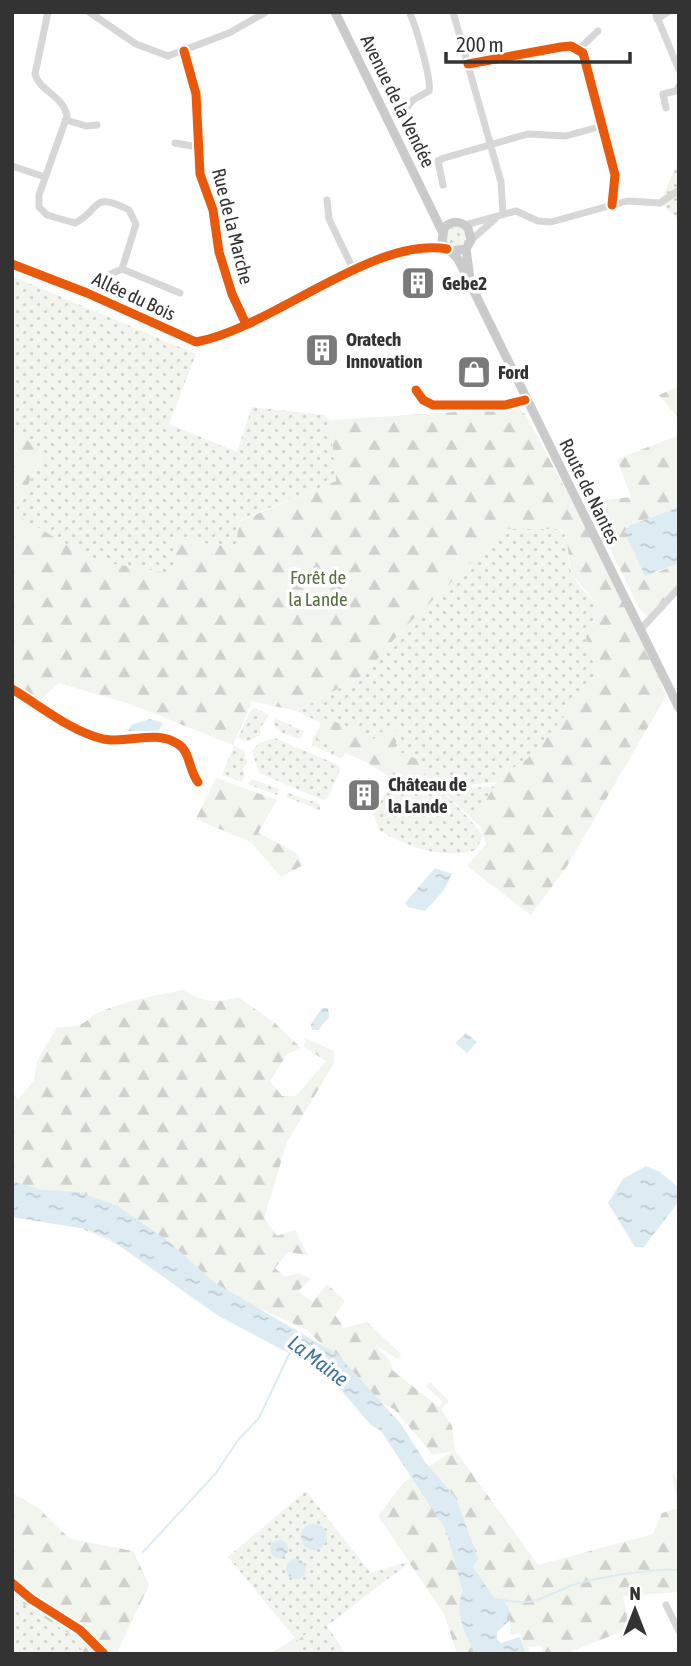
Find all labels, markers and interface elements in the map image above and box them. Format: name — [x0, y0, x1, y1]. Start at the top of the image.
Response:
scale bar — [446, 21, 630, 65]
street label: Avenue de la Vendée — [356, 31, 440, 171]
text: 200 m — [456, 32, 504, 56]
street label: Rue de la Marche — [208, 166, 258, 286]
building icon: Gebe2 — [399, 264, 437, 302]
street label: Allée du Bois — [89, 267, 179, 325]
place label: Gebe2 — [442, 272, 487, 294]
place label: Oratech Innovation — [346, 328, 422, 372]
building icon: Oratech Innovation — [303, 331, 341, 369]
shop icon: Ford — [455, 353, 493, 391]
place label: Ford — [498, 361, 529, 383]
street label: Route de Nantes — [555, 435, 625, 547]
park label: Forêt de la Lande — [288, 566, 348, 610]
place label: Château de la Lande — [388, 773, 467, 817]
building icon: Château de la Lande — [345, 776, 383, 814]
water label: La Maine — [284, 1330, 353, 1391]
north arrow — [600, 1575, 670, 1645]
text: N — [629, 1582, 641, 1604]

